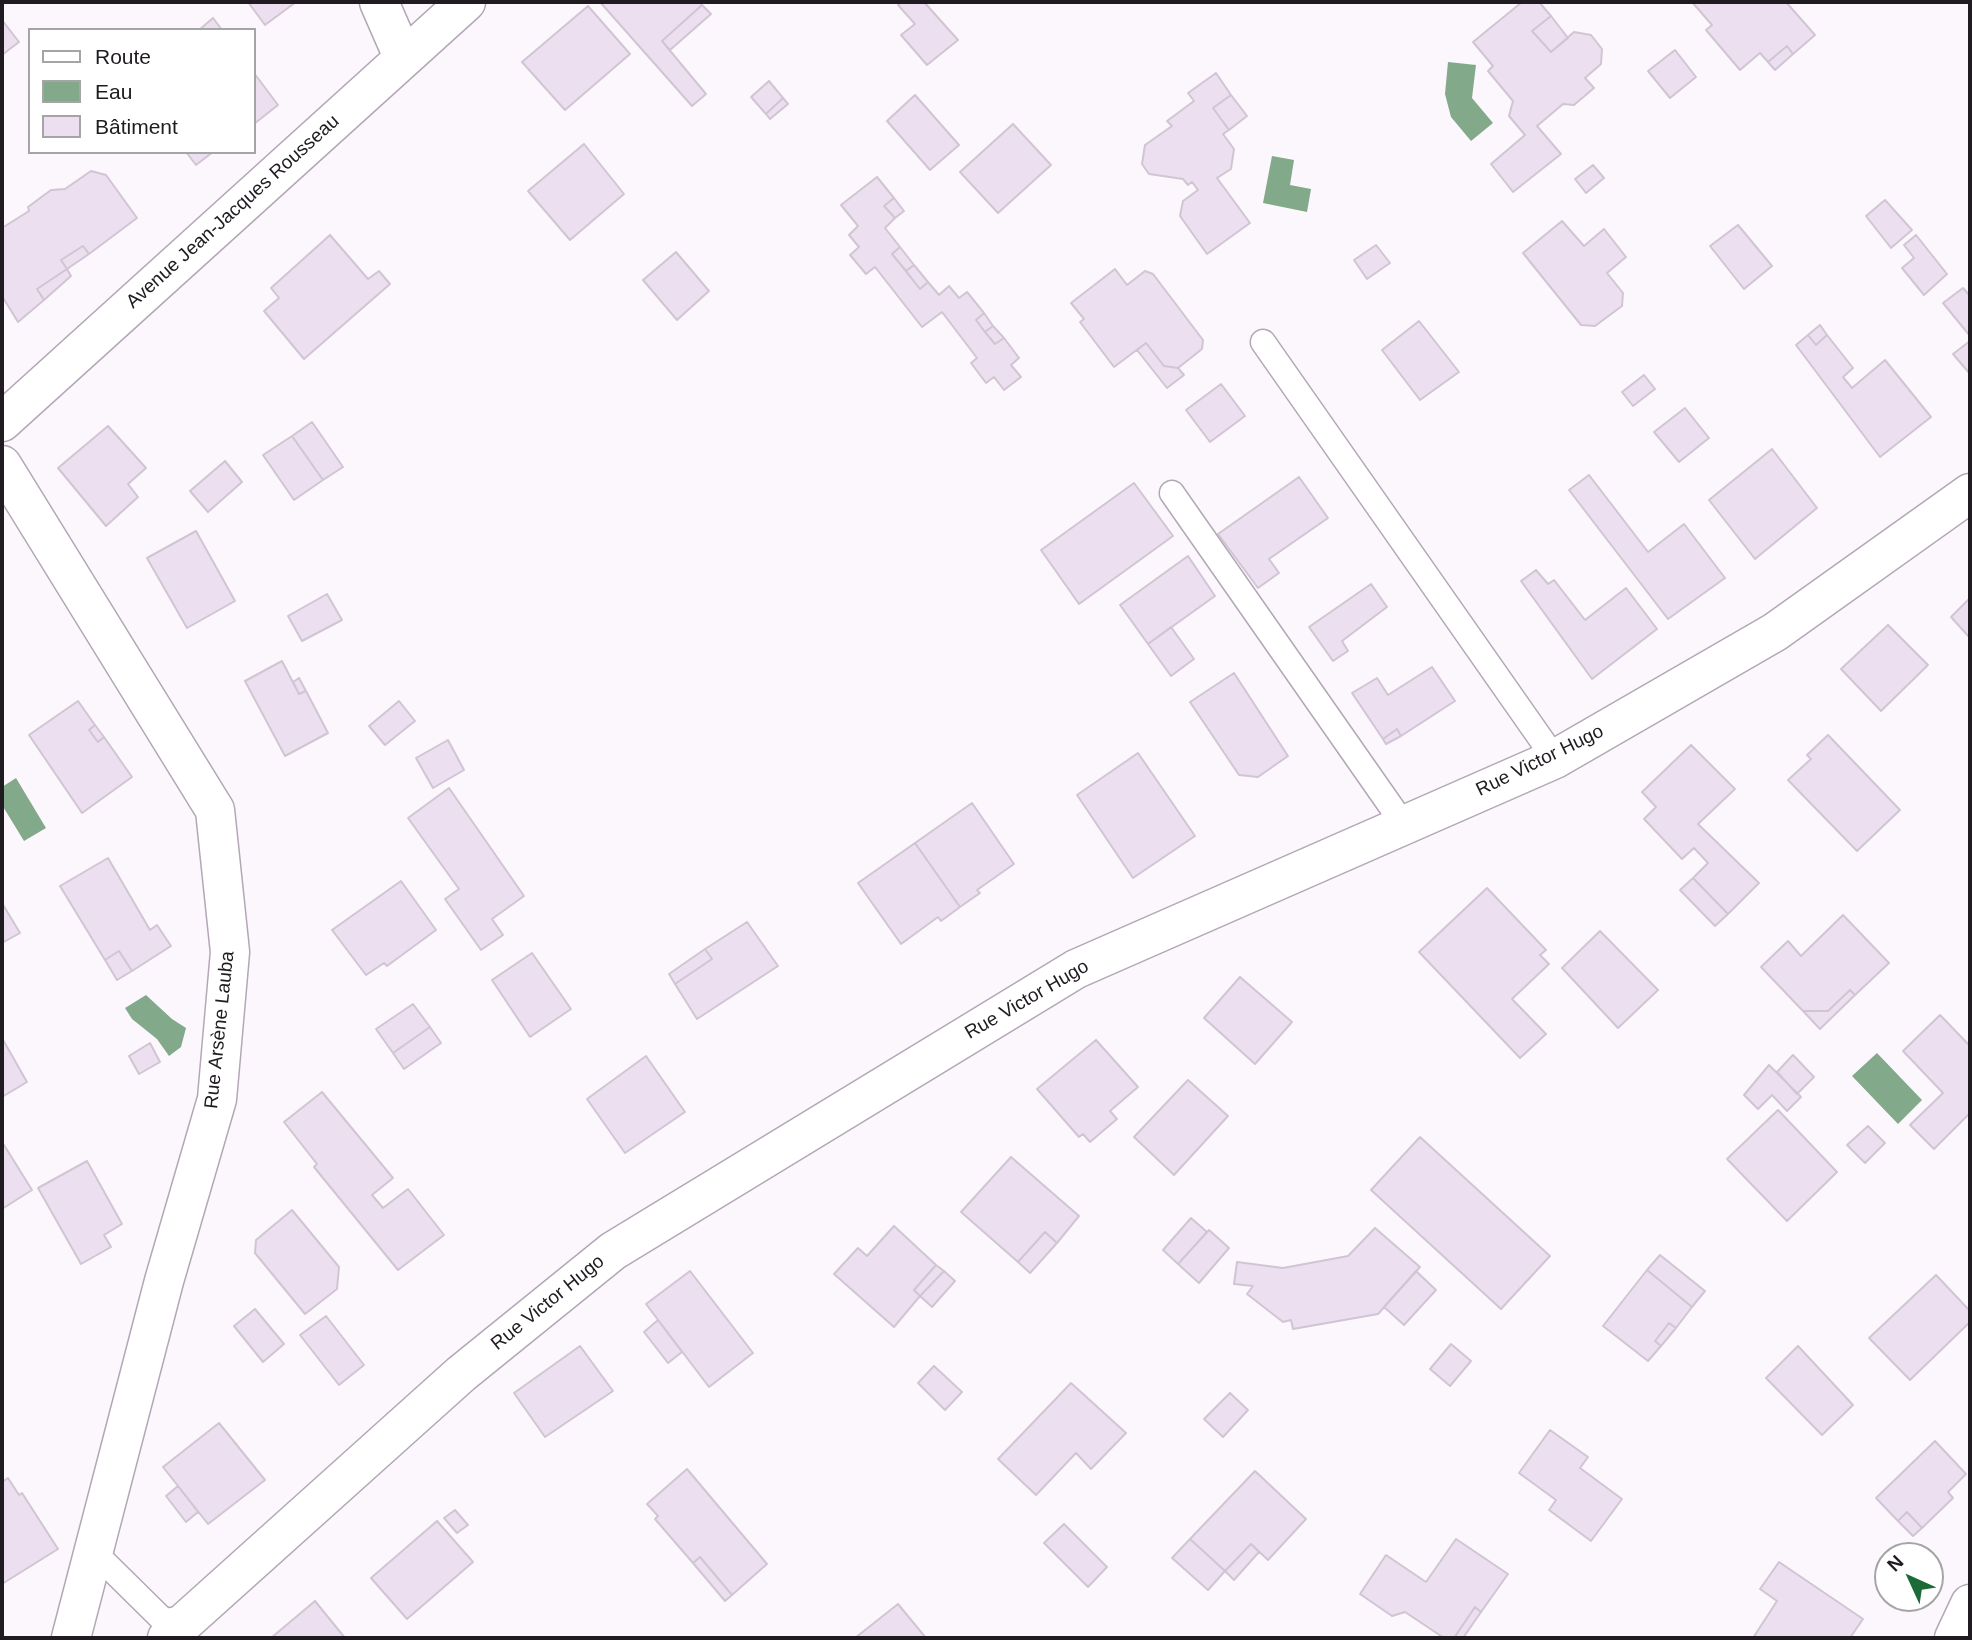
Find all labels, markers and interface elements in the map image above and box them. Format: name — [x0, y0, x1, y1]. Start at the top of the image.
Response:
legend — [28, 28, 256, 154]
text: Route — [95, 45, 151, 68]
text: Eau — [95, 80, 132, 103]
street label: Avenue Jean-Jacques Rousseau — [122, 110, 344, 314]
text: Bâtiment — [95, 115, 178, 138]
street label: Rue Victor Hugo — [1473, 720, 1607, 802]
street label: Rue Arsène Lauba — [200, 950, 240, 1110]
street label: Rue Victor Hugo — [961, 955, 1093, 1045]
street label: Rue Victor Hugo — [487, 1250, 609, 1356]
north arrow — [1874, 1542, 1944, 1612]
text: N — [1883, 1551, 1907, 1575]

